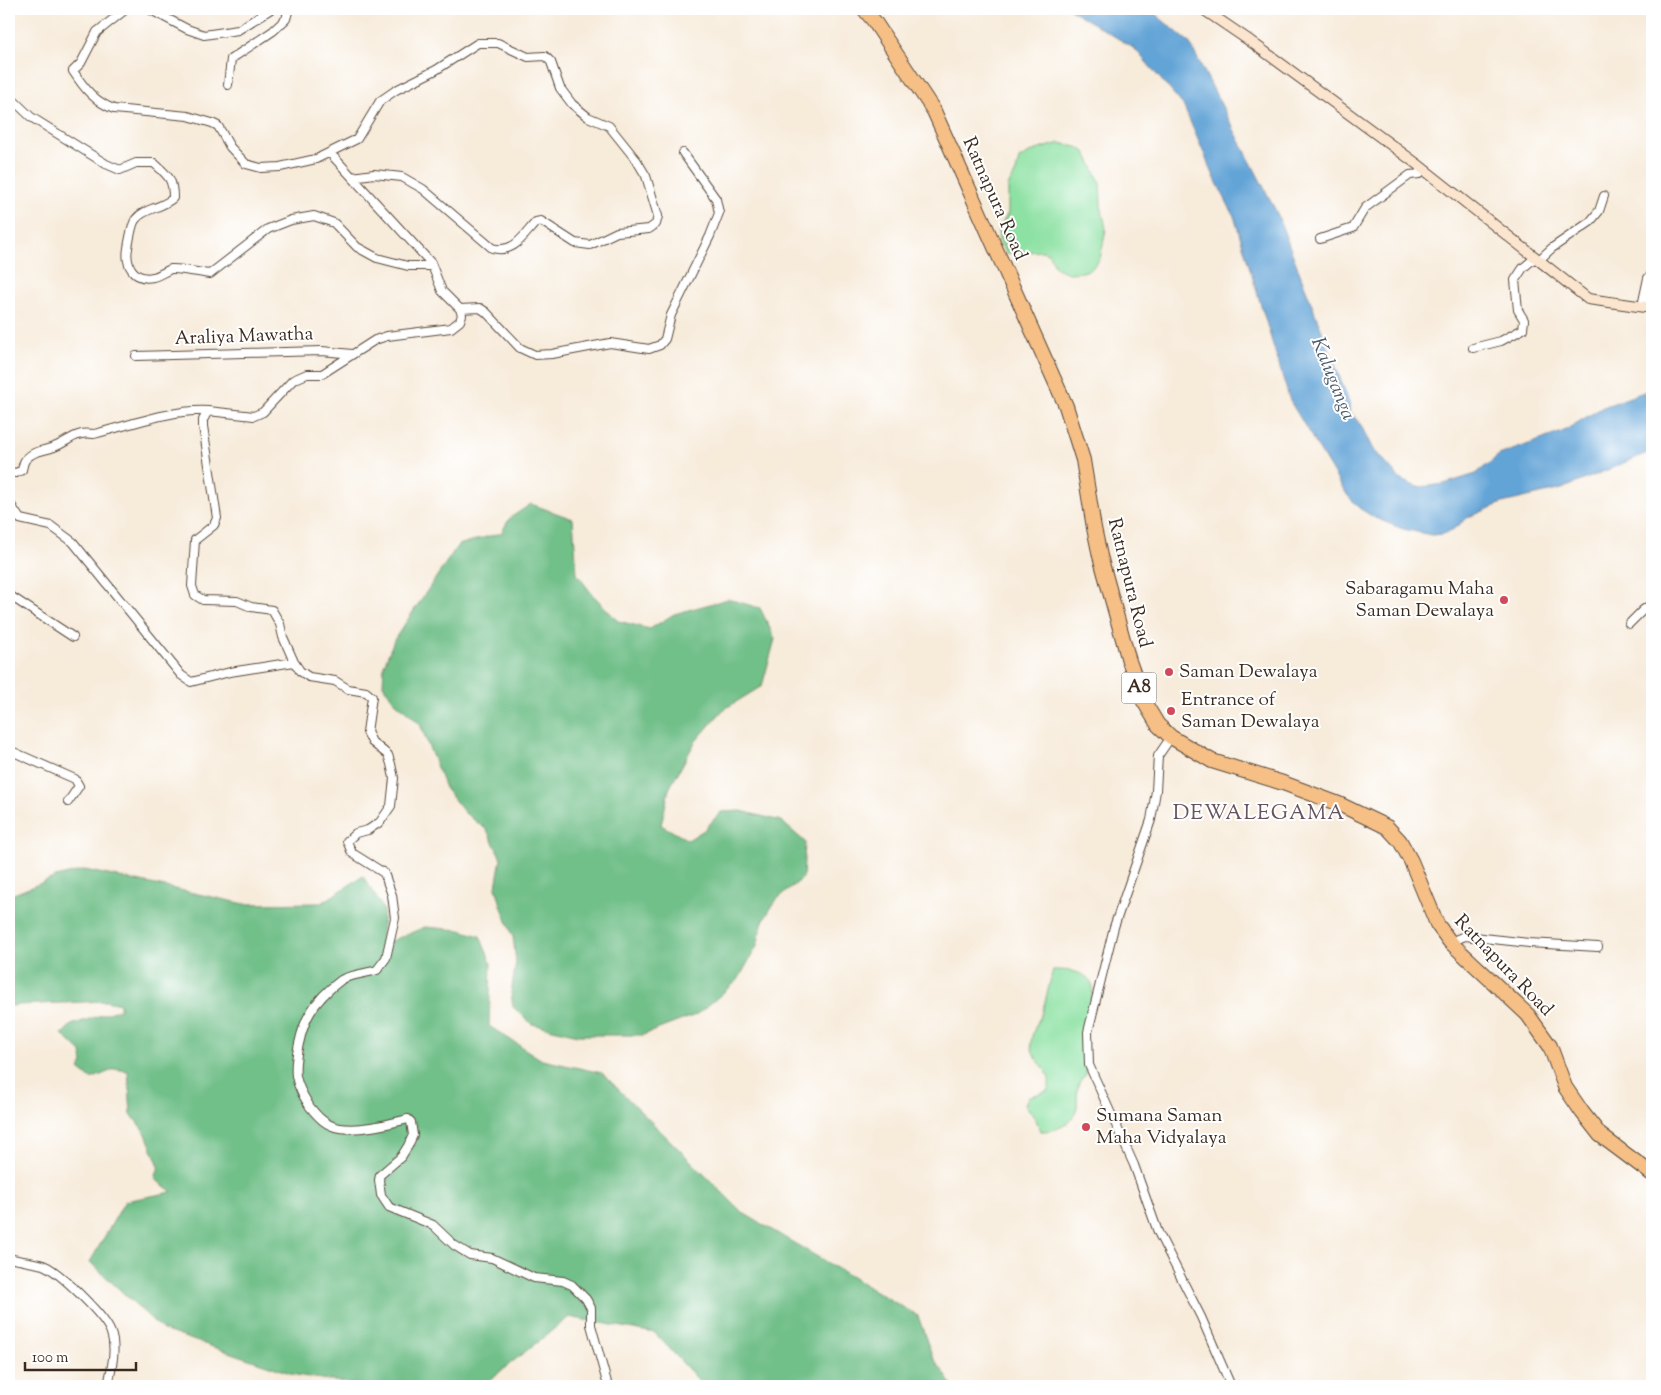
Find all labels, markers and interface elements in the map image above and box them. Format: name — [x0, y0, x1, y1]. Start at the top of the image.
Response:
street label: Ratnapura Road — [955, 133, 1033, 265]
street label: Araliya Mawatha — [174, 321, 314, 353]
water label: Kaluganga — [1302, 333, 1362, 425]
street label: Ratnapura Road — [1100, 515, 1158, 651]
place label: Sabaragamu Maha Saman Dewalaya — [1345, 576, 1494, 625]
marker: Sabaragamu Maha Saman Dewalaya — [1498, 594, 1510, 606]
place label: Saman Dewalaya — [1179, 659, 1318, 686]
marker: Saman Dewalaya — [1163, 666, 1175, 678]
road number: A8 — [1122, 672, 1156, 704]
place label: Entrance of Saman Dewalaya — [1181, 687, 1320, 736]
marker: Entrance of Saman Dewalaya — [1165, 705, 1177, 717]
district label: DEWALEGAMA — [1173, 799, 1345, 829]
street label: Ratnapura Road — [1447, 909, 1559, 1023]
place label: Sumana Saman Maha Vidyalaya — [1096, 1103, 1227, 1152]
marker: Sumana Saman Maha Vidyalaya — [1080, 1121, 1092, 1133]
scale bar — [25, 1340, 136, 1372]
text: 100 m — [32, 1348, 69, 1369]

